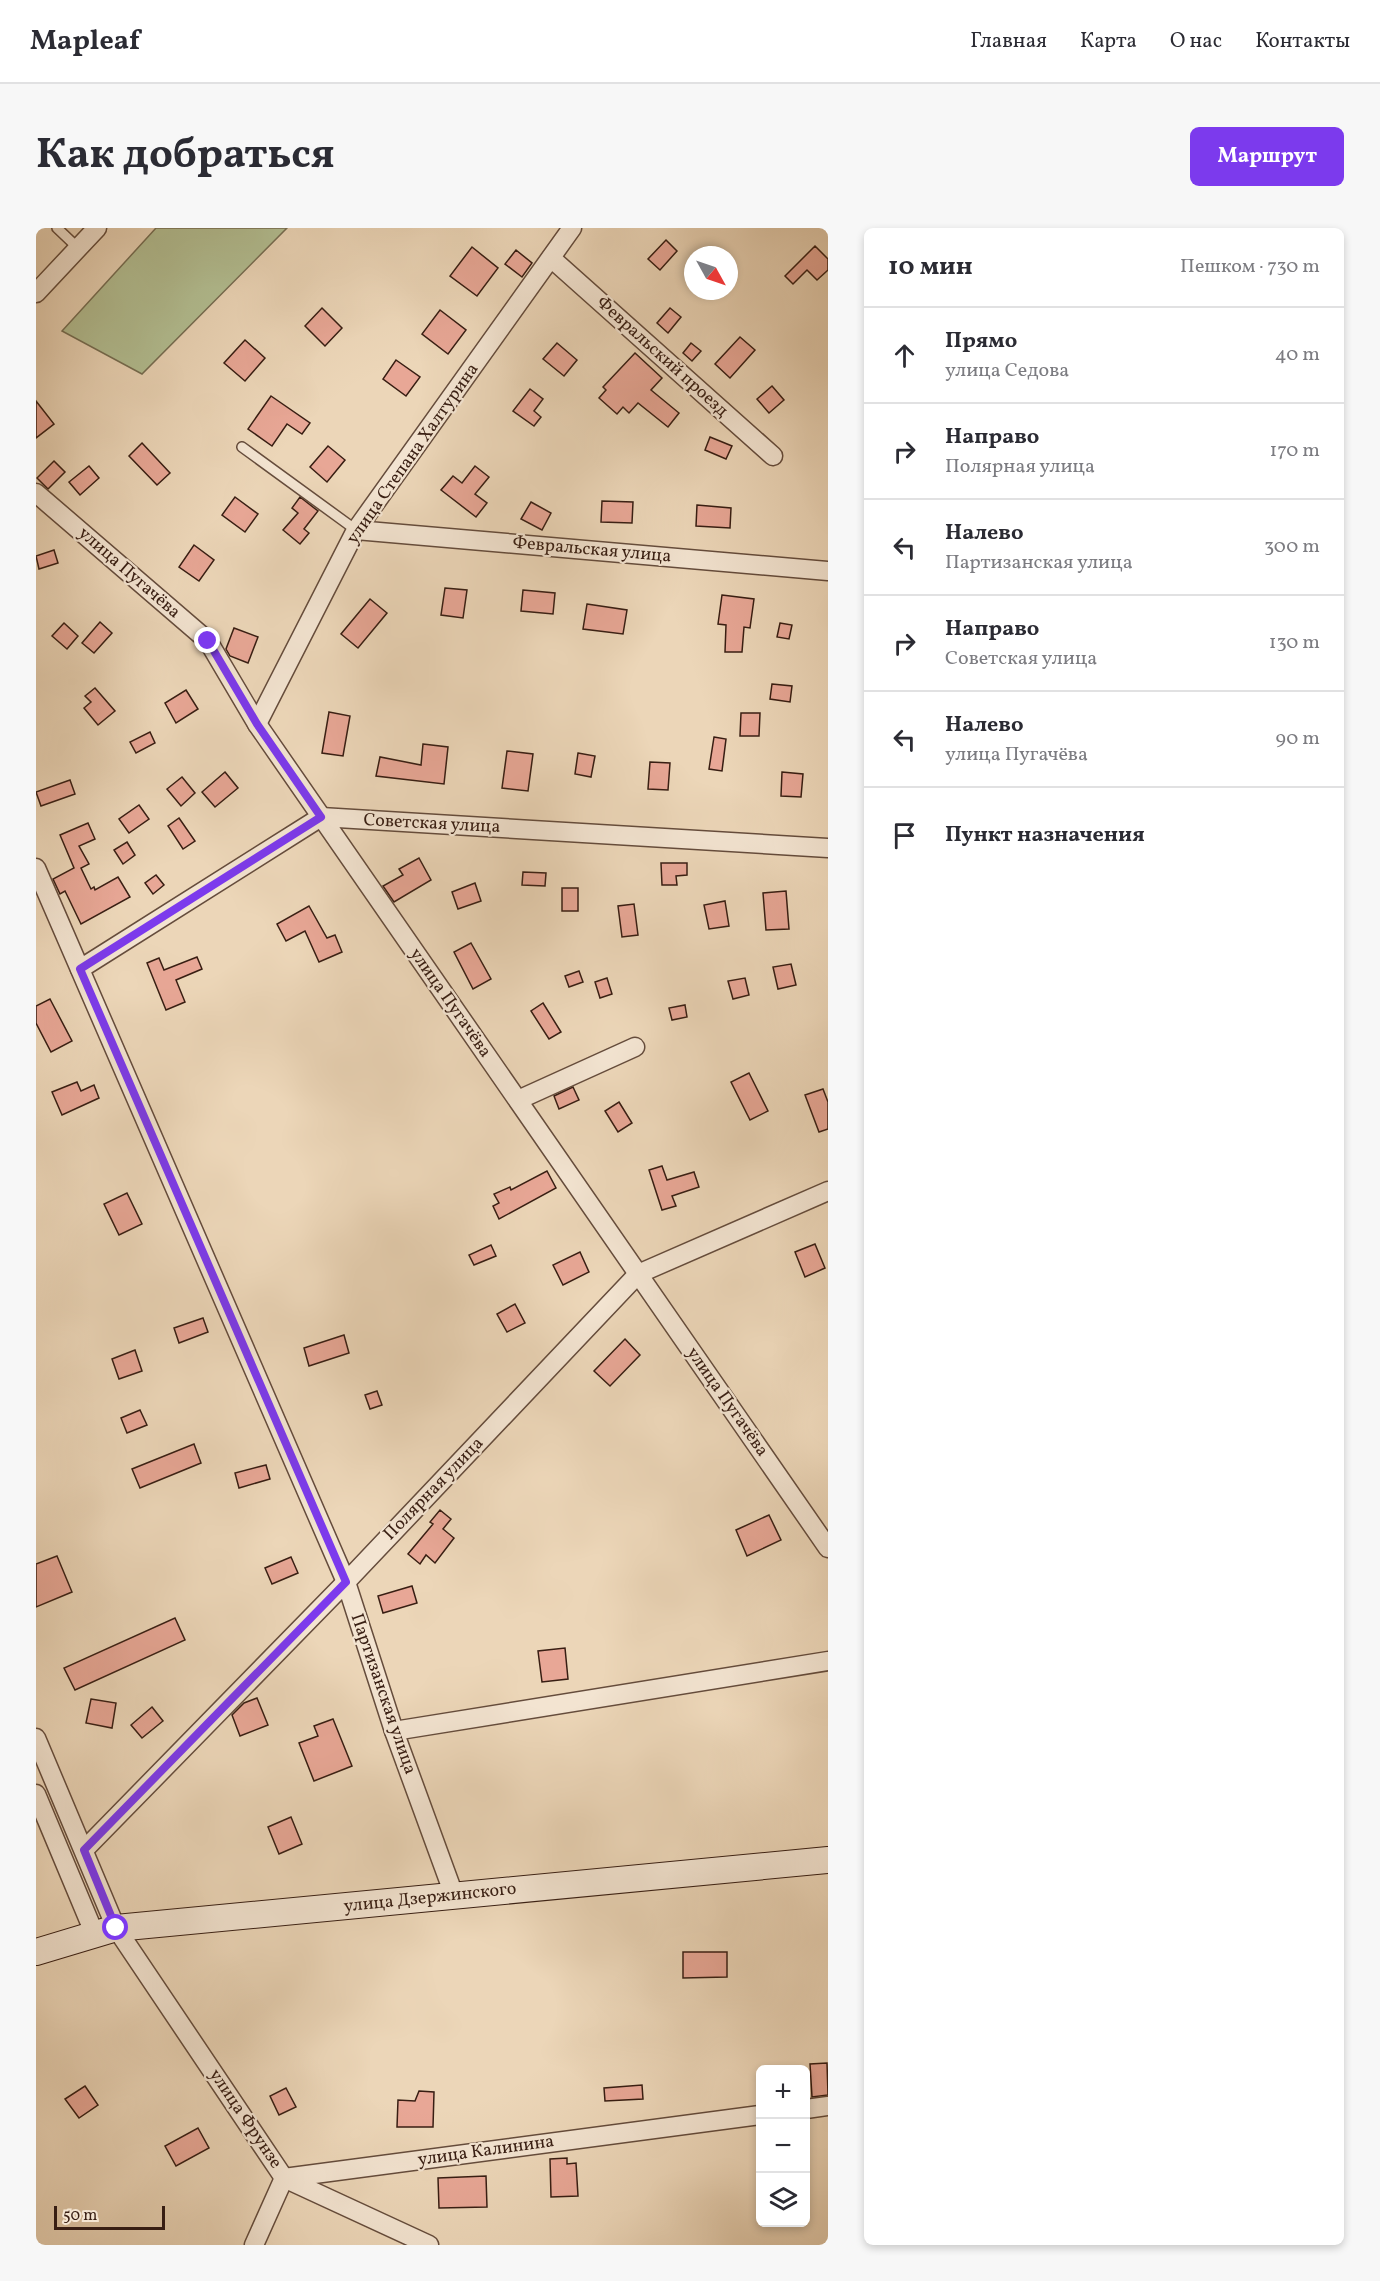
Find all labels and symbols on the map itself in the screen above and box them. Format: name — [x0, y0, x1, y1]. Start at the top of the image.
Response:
north arrow — [684, 246, 738, 300]
street label: Февральский проезд — [590, 291, 734, 423]
street label: улица Степана Халтурина — [341, 358, 485, 550]
street label: улица Пугачёва — [72, 521, 186, 625]
street label: Февральская улица — [512, 531, 672, 569]
route end — [194, 627, 220, 653]
street label: Советская улица — [363, 808, 501, 840]
street label: улица Пугачёва — [403, 943, 497, 1063]
street label: улица Пугачёва — [680, 1342, 774, 1462]
street label: Полярная улица — [378, 1432, 490, 1546]
street label: Партизанская улица — [344, 1610, 422, 1778]
street label: улица Дзержинского — [342, 1877, 518, 1919]
route start — [102, 1914, 128, 1940]
street label: улица Фрунзе — [202, 2064, 288, 2174]
street label: улица Калинина — [416, 2129, 556, 2173]
scale bar — [54, 2203, 165, 2230]

